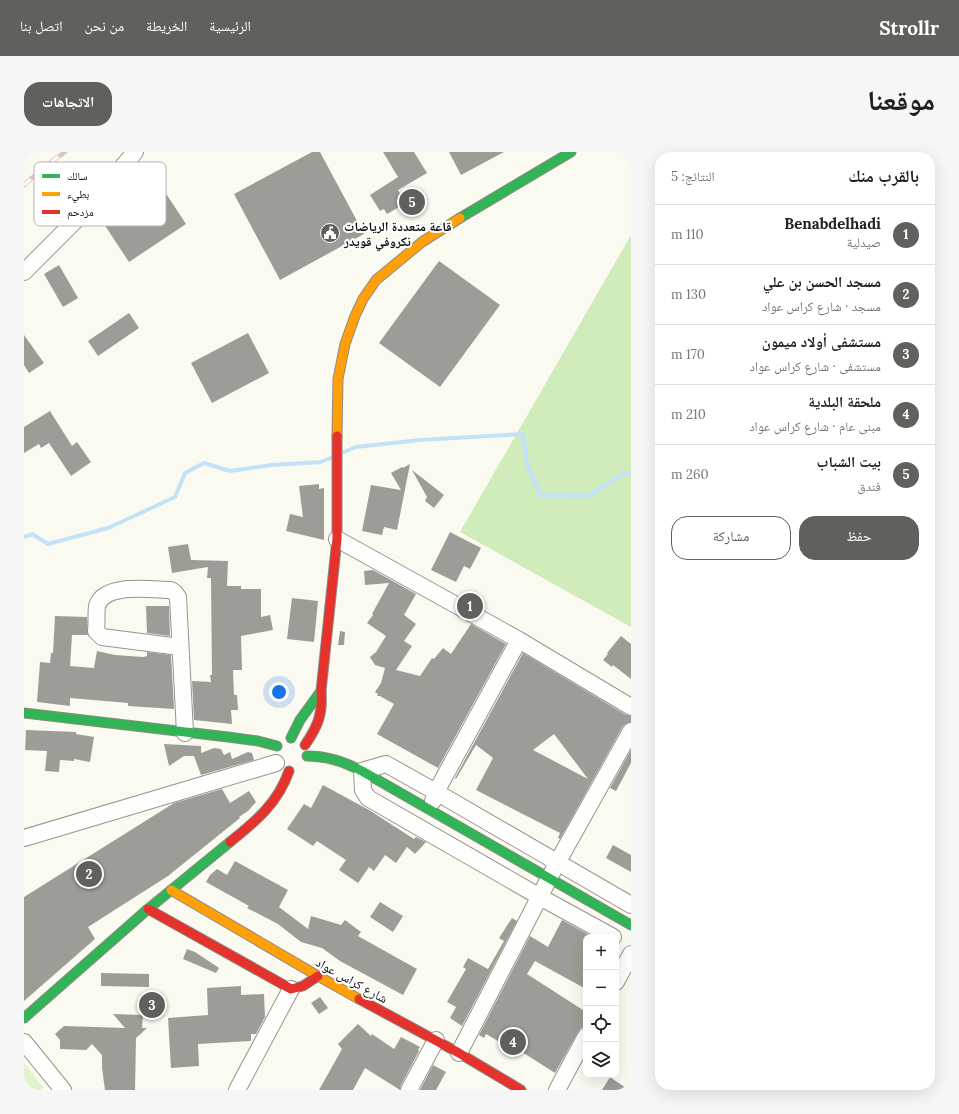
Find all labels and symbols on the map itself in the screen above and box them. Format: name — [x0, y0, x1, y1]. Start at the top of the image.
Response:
legend — [34, 162, 166, 226]
text: سالك — [67, 169, 87, 183]
text: بطيء — [67, 187, 89, 203]
pin: 5 — [399, 187, 425, 217]
text: مزدحم — [67, 205, 94, 220]
place label: قاعة متعددة الرياضات نكروفي قويدر — [343, 218, 451, 252]
public building icon: قاعة متعددة الرياضات نكروفي قويدر — [319, 222, 341, 244]
pin: 1 — [457, 591, 483, 621]
your location — [269, 682, 289, 702]
pin: 2 — [76, 859, 102, 889]
street label: شارع كراس عواد — [312, 954, 391, 1008]
pin: 3 — [139, 990, 165, 1020]
pin: 4 — [500, 1027, 526, 1057]

